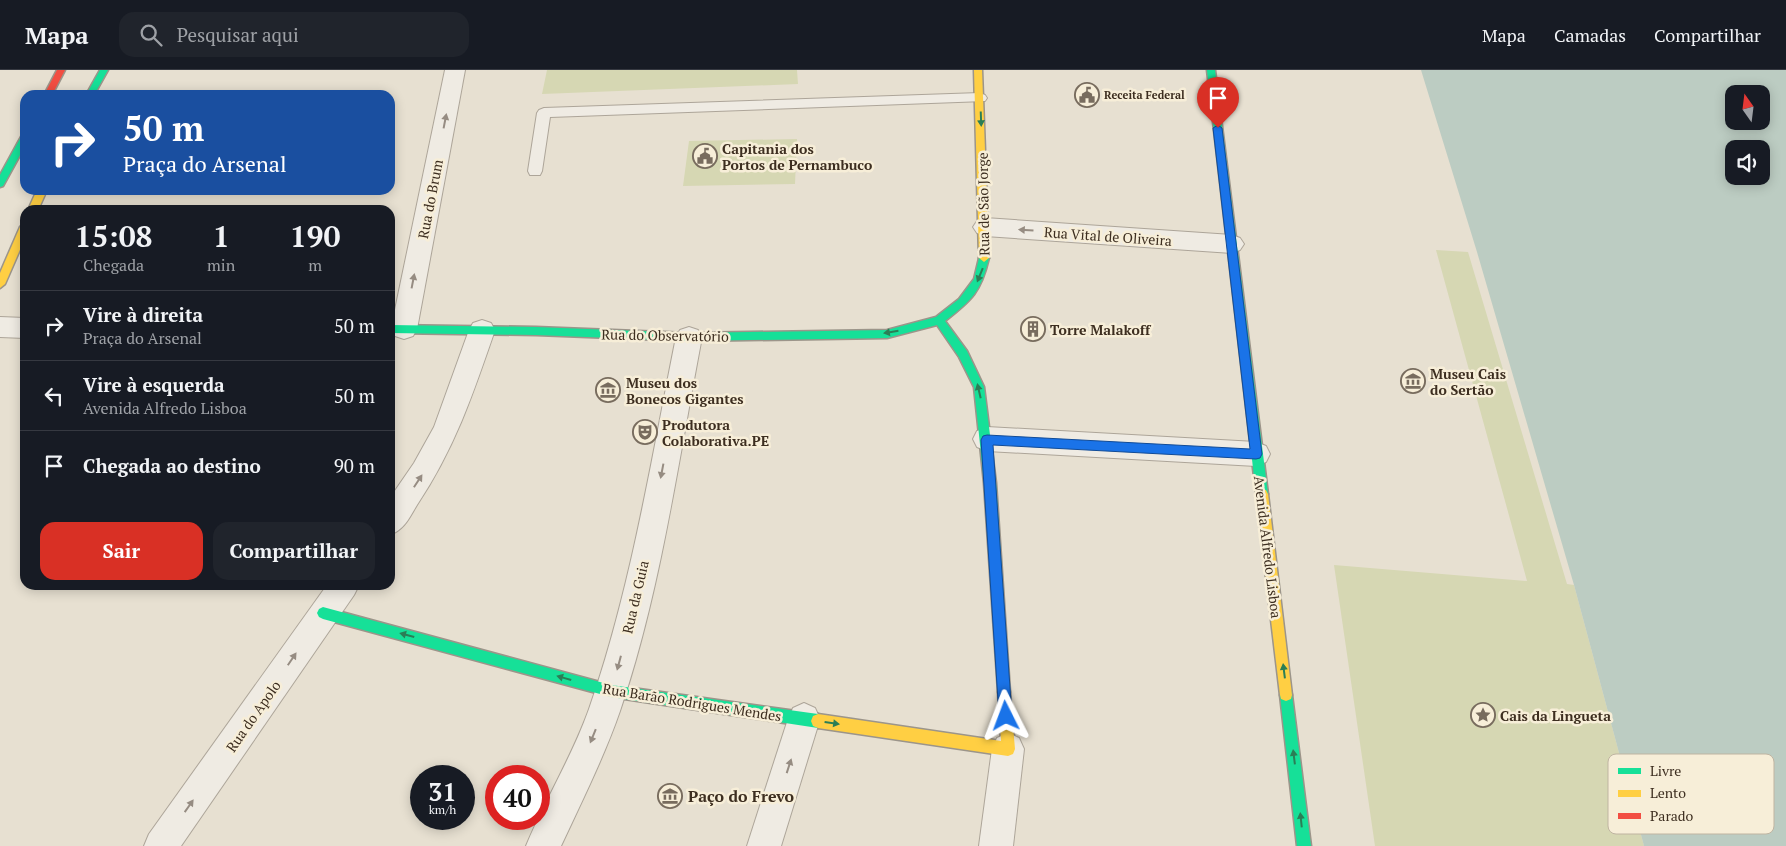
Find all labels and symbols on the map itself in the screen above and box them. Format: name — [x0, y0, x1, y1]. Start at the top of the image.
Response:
pin — [1197, 77, 1239, 128]
public building icon: Receita Federal — [1074, 82, 1100, 108]
north arrow — [1725, 85, 1770, 130]
place label: Receita Federal — [1104, 88, 1185, 102]
one-way arrow — [977, 111, 985, 127]
one-way arrow — [441, 114, 449, 129]
place label: Capitania dos Portos de Pernambuco — [722, 139, 872, 174]
public building icon: Capitania dos Portos de Pernambuco — [692, 143, 718, 169]
street label: Rua de São Jorge — [973, 152, 993, 256]
street label: Rua do Brum — [413, 158, 447, 240]
street label: Rua Vital de Oliveira — [1043, 222, 1173, 250]
one-way arrow — [1018, 226, 1034, 234]
one-way arrow — [976, 268, 984, 283]
one-way arrow — [410, 272, 418, 288]
building icon: Torre Malakoff — [1020, 316, 1046, 342]
place label: Torre Malakoff — [1050, 320, 1152, 339]
street label: Rua do Observatório — [601, 324, 729, 346]
one-way arrow — [883, 329, 899, 337]
place label: Museu Cais do Sertão — [1430, 364, 1506, 399]
museum icon: Museu Cais do Sertão — [1400, 368, 1426, 394]
place label: Museu dos Bonecos Gigantes — [626, 373, 744, 408]
museum icon: Museu dos Bonecos Gigantes — [595, 377, 621, 403]
one-way arrow — [975, 384, 983, 399]
place label: Produtora Colaborativa.PE — [662, 415, 769, 450]
theatre icon: Produtora Colaborativa.PE — [632, 419, 658, 445]
one-way arrow — [657, 463, 665, 479]
one-way arrow — [413, 475, 422, 488]
street label: Avenida Alfredo Lisboa — [1250, 475, 1286, 619]
street label: Rua da Guia — [617, 559, 653, 635]
one-way arrow — [400, 631, 415, 639]
one-way arrow — [287, 652, 297, 666]
one-way arrow — [614, 656, 622, 671]
one-way arrow — [1280, 663, 1288, 679]
one-way arrow — [556, 674, 572, 682]
street label: Rua do Apolo — [221, 676, 285, 756]
street label: Rua Barão Rodrigues Mendes — [601, 678, 783, 726]
position arrow — [979, 689, 1031, 741]
place icon: Cais da Lingueta — [1470, 702, 1496, 728]
place label: Cais da Lingueta — [1500, 706, 1611, 725]
one-way arrow — [825, 719, 841, 727]
one-way arrow — [589, 729, 596, 744]
one-way arrow — [1290, 748, 1298, 764]
legend — [1608, 754, 1774, 834]
one-way arrow — [786, 758, 794, 773]
text: Livre — [1650, 761, 1681, 780]
speed limit sign: 40 — [485, 765, 550, 830]
museum icon: Paço do Frevo — [657, 783, 683, 809]
text: Lento — [1650, 783, 1686, 802]
place label: Paço do Frevo — [688, 785, 795, 807]
one-way arrow — [184, 799, 194, 813]
text: Parado — [1650, 806, 1694, 825]
one-way arrow — [1297, 812, 1305, 828]

